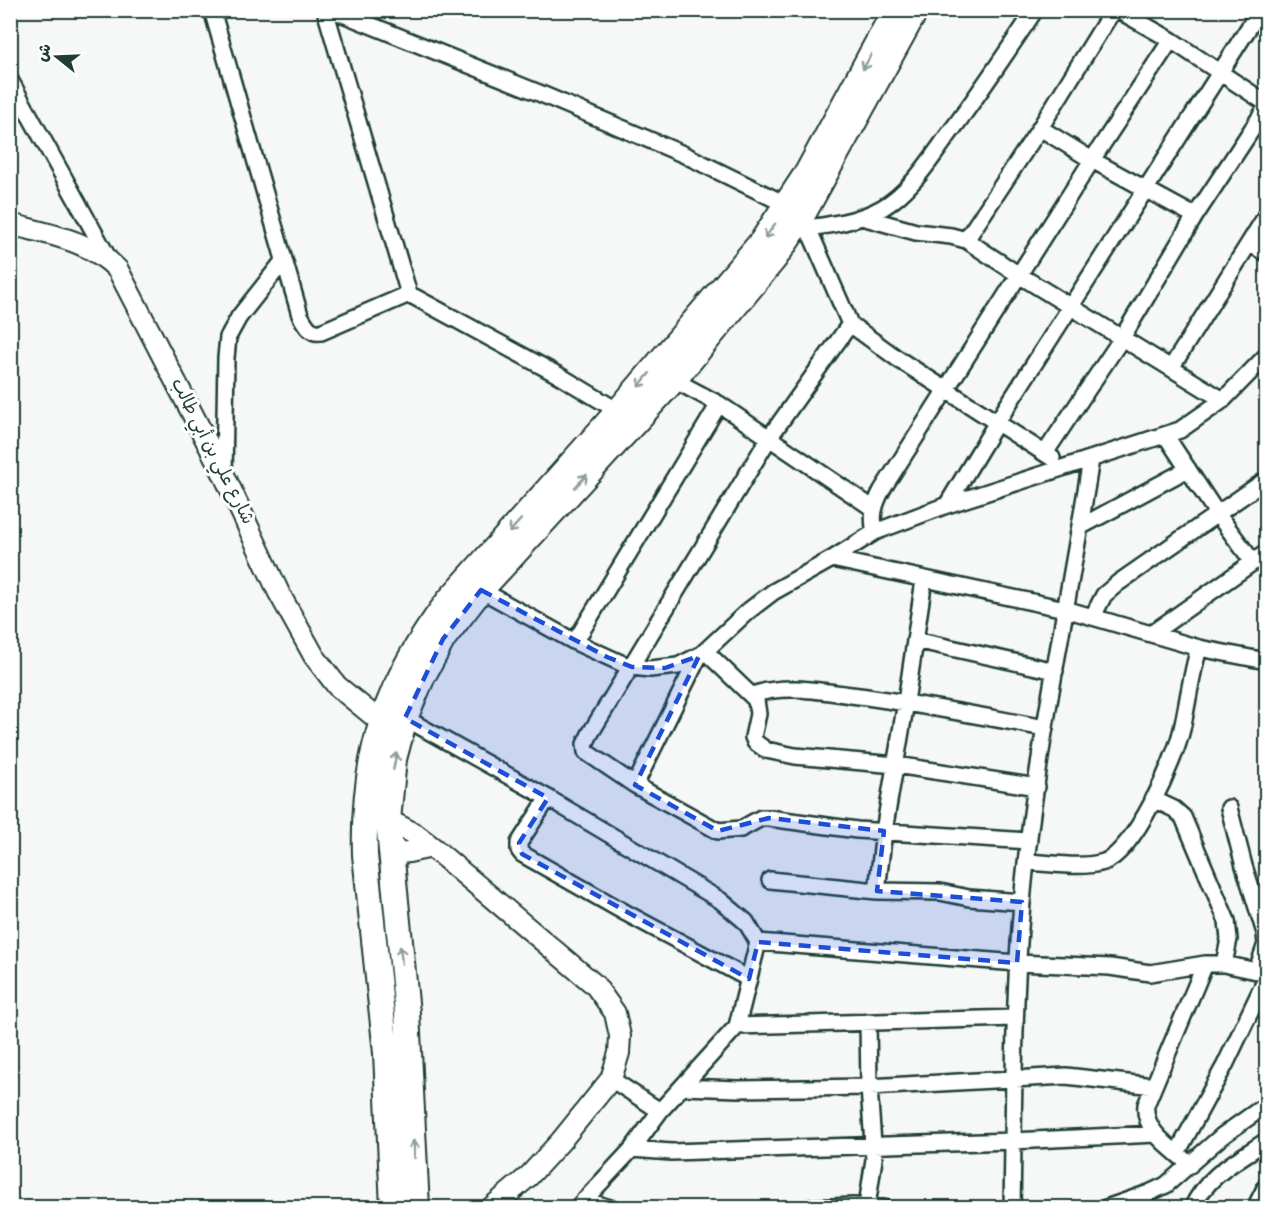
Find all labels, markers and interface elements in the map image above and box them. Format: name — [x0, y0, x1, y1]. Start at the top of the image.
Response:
north arrow — [27, 27, 87, 87]
text: ش — [31, 41, 59, 65]
one-way arrow — [861, 53, 873, 70]
one-way arrow — [764, 222, 776, 238]
one-way arrow — [637, 372, 651, 387]
street label: شارع علي بن أبي طالب — [162, 375, 259, 530]
one-way arrow — [574, 473, 588, 488]
one-way arrow — [508, 518, 522, 533]
one-way arrow — [390, 751, 401, 771]
one-way arrow — [395, 945, 406, 965]
one-way arrow — [408, 1140, 419, 1160]

